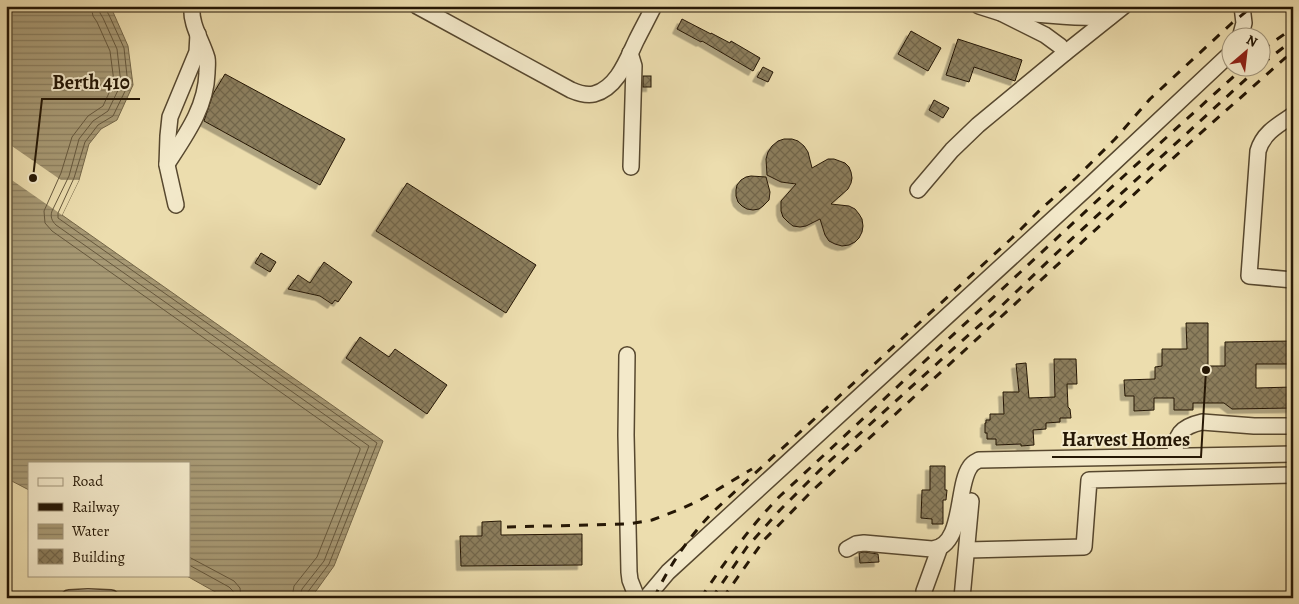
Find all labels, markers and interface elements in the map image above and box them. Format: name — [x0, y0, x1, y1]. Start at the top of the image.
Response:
north arrow — [1222, 28, 1272, 78]
text: N — [1243, 30, 1261, 52]
callout: Berth 410 — [42, 64, 140, 99]
text: Berth 410 — [52, 69, 130, 96]
callout: Harvest Homes — [1052, 422, 1201, 457]
text: Harvest Homes — [1062, 426, 1190, 453]
legend — [28, 462, 190, 576]
text: Road — [72, 471, 104, 491]
text: Railway — [72, 497, 120, 517]
text: Water — [71, 521, 109, 541]
text: Building — [72, 547, 125, 567]

